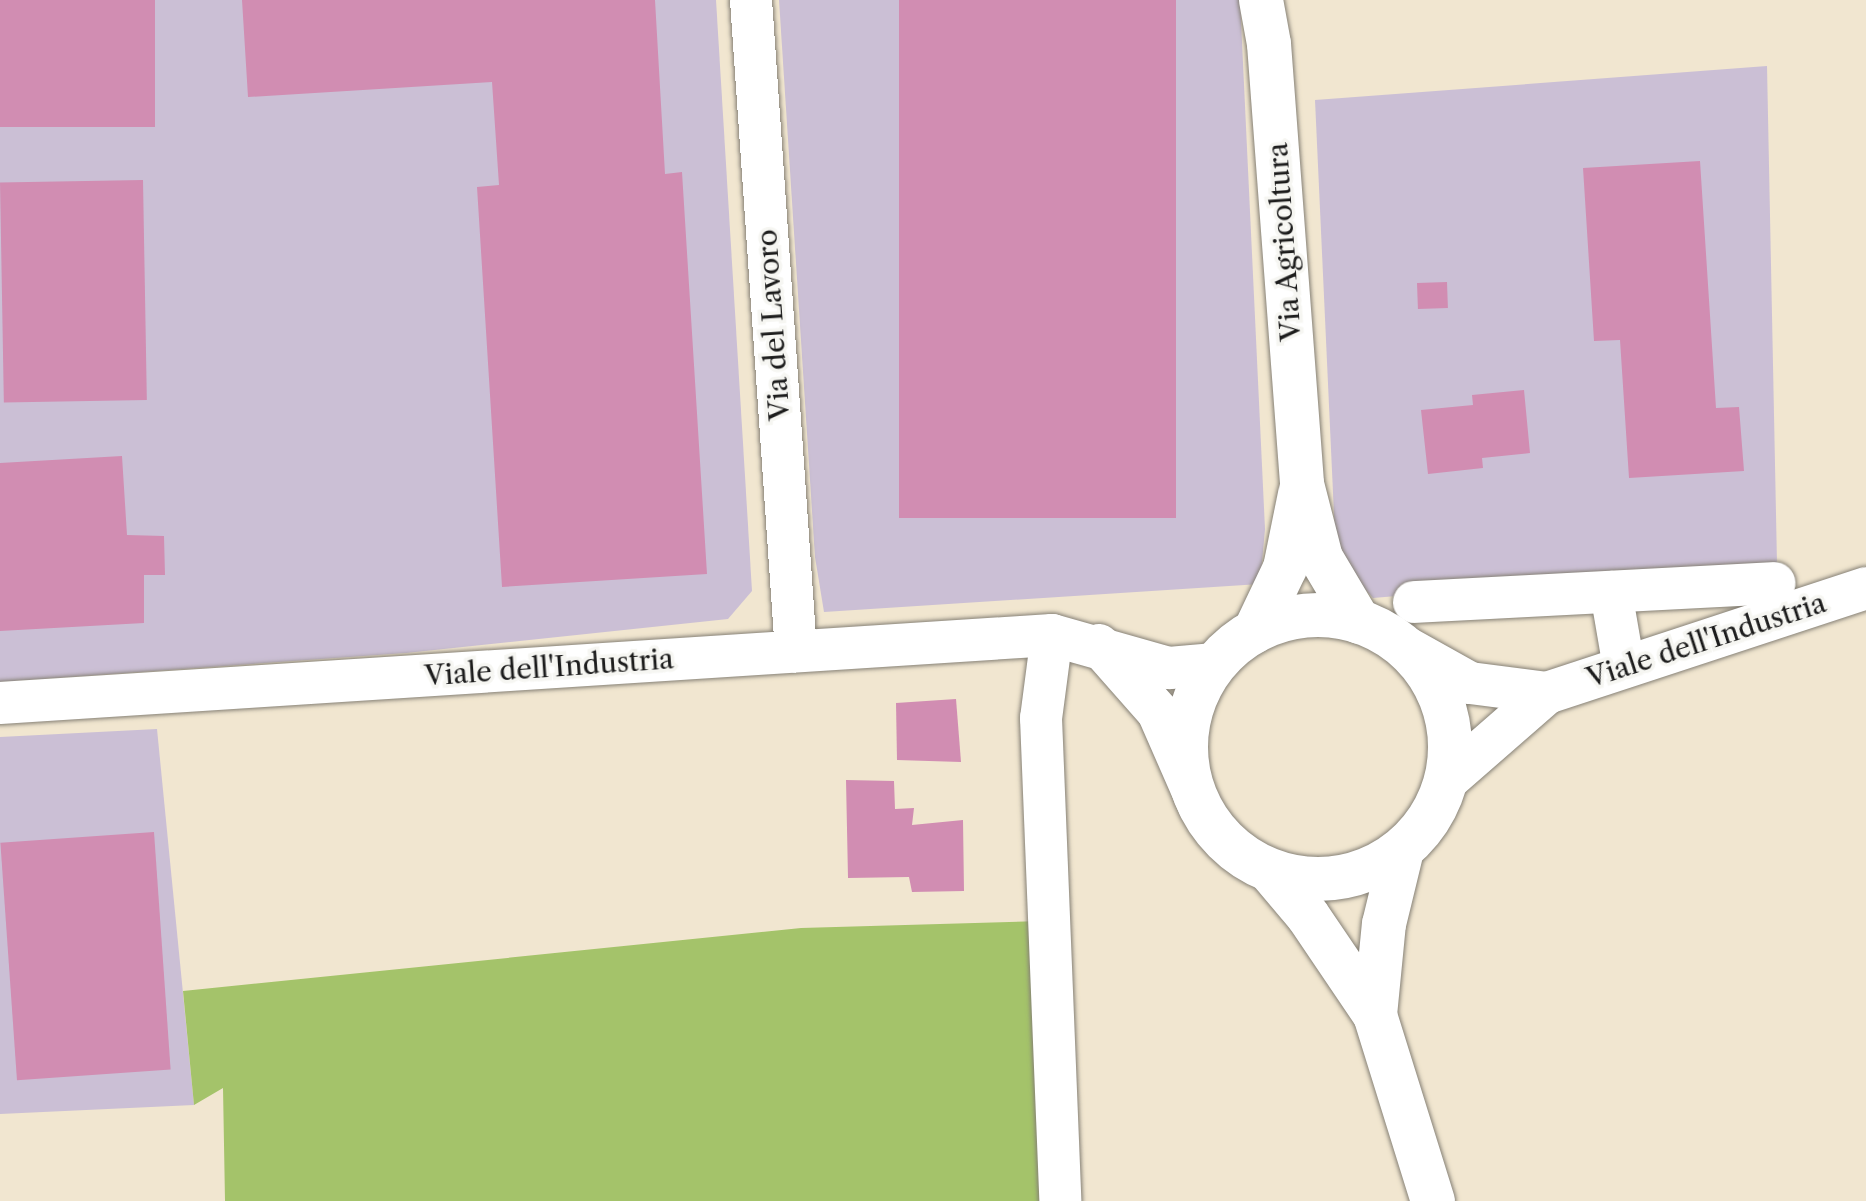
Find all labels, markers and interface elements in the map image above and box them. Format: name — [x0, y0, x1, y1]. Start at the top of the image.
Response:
street label: Via Agricoltura — [1260, 141, 1308, 343]
street label: Via del Lavoro — [750, 228, 796, 422]
street label: Viale dell'Industria — [1582, 585, 1830, 695]
street label: Viale dell'Industria — [423, 642, 675, 692]

